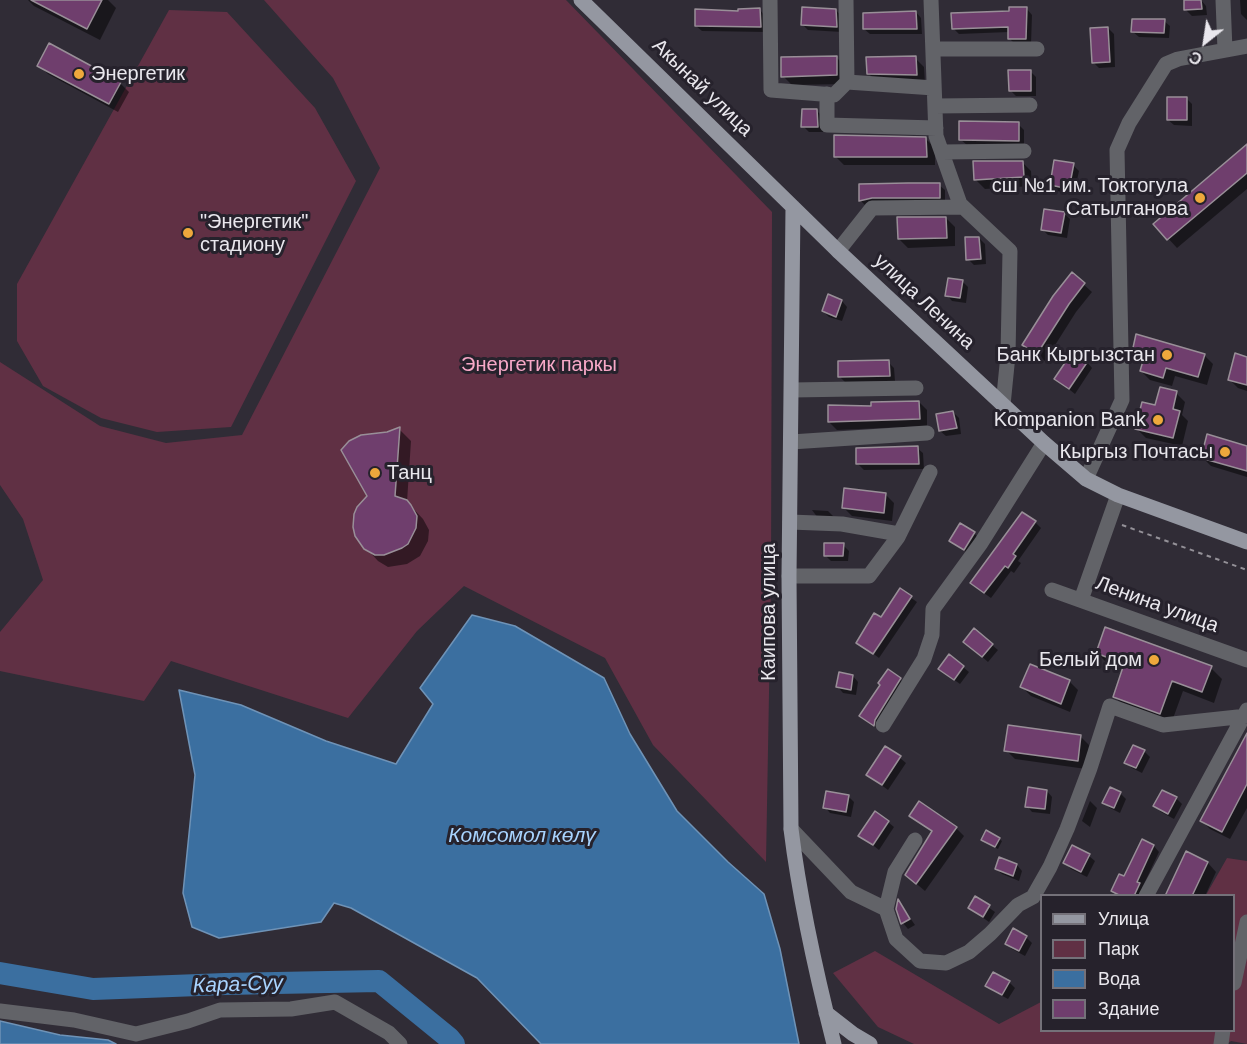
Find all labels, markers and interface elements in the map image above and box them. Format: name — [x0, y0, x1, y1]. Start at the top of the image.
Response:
north arrow — [1175, 12, 1235, 72]
street label: Акынай улица — [647, 34, 757, 142]
text: С — [1186, 48, 1205, 68]
place label: Энергетик — [91, 62, 185, 86]
marker: Энергетик — [72, 67, 86, 81]
place label: сш №1 им. Токтогула Сатылганова — [992, 174, 1188, 221]
marker: сш №1 им. Токтогула Сатылганова — [1193, 191, 1207, 205]
place label: "Энергетик" стадиону — [200, 210, 308, 257]
marker: "Энергетик" стадиону — [181, 226, 195, 240]
street label: улица Ленина — [869, 249, 979, 355]
place label: Банк Кыргызстан — [997, 343, 1155, 367]
marker: Банк Кыргызстан — [1160, 348, 1174, 362]
park label: Энергетик паркы — [461, 353, 617, 377]
place label: Kompanion Bank — [994, 408, 1146, 432]
marker: Kompanion Bank — [1151, 413, 1165, 427]
place label: Кыргыз Почтасы — [1060, 440, 1213, 464]
marker: Кыргыз Почтасы — [1218, 445, 1232, 459]
place label: Танц — [387, 461, 432, 485]
marker: Танц — [368, 466, 382, 480]
street label: Каипова улица — [757, 543, 781, 681]
street label: Ленина улица — [1092, 572, 1222, 638]
place label: Белый дом — [1039, 648, 1142, 672]
marker: Белый дом — [1147, 653, 1161, 667]
water label: Комсомол көлү — [448, 823, 596, 849]
legend — [1040, 894, 1235, 1032]
text: Улица — [1098, 909, 1149, 929]
text: Парк — [1098, 939, 1139, 959]
text: Вода — [1098, 969, 1140, 989]
water label: Кара-Суу — [192, 971, 284, 999]
text: Здание — [1098, 999, 1159, 1019]

